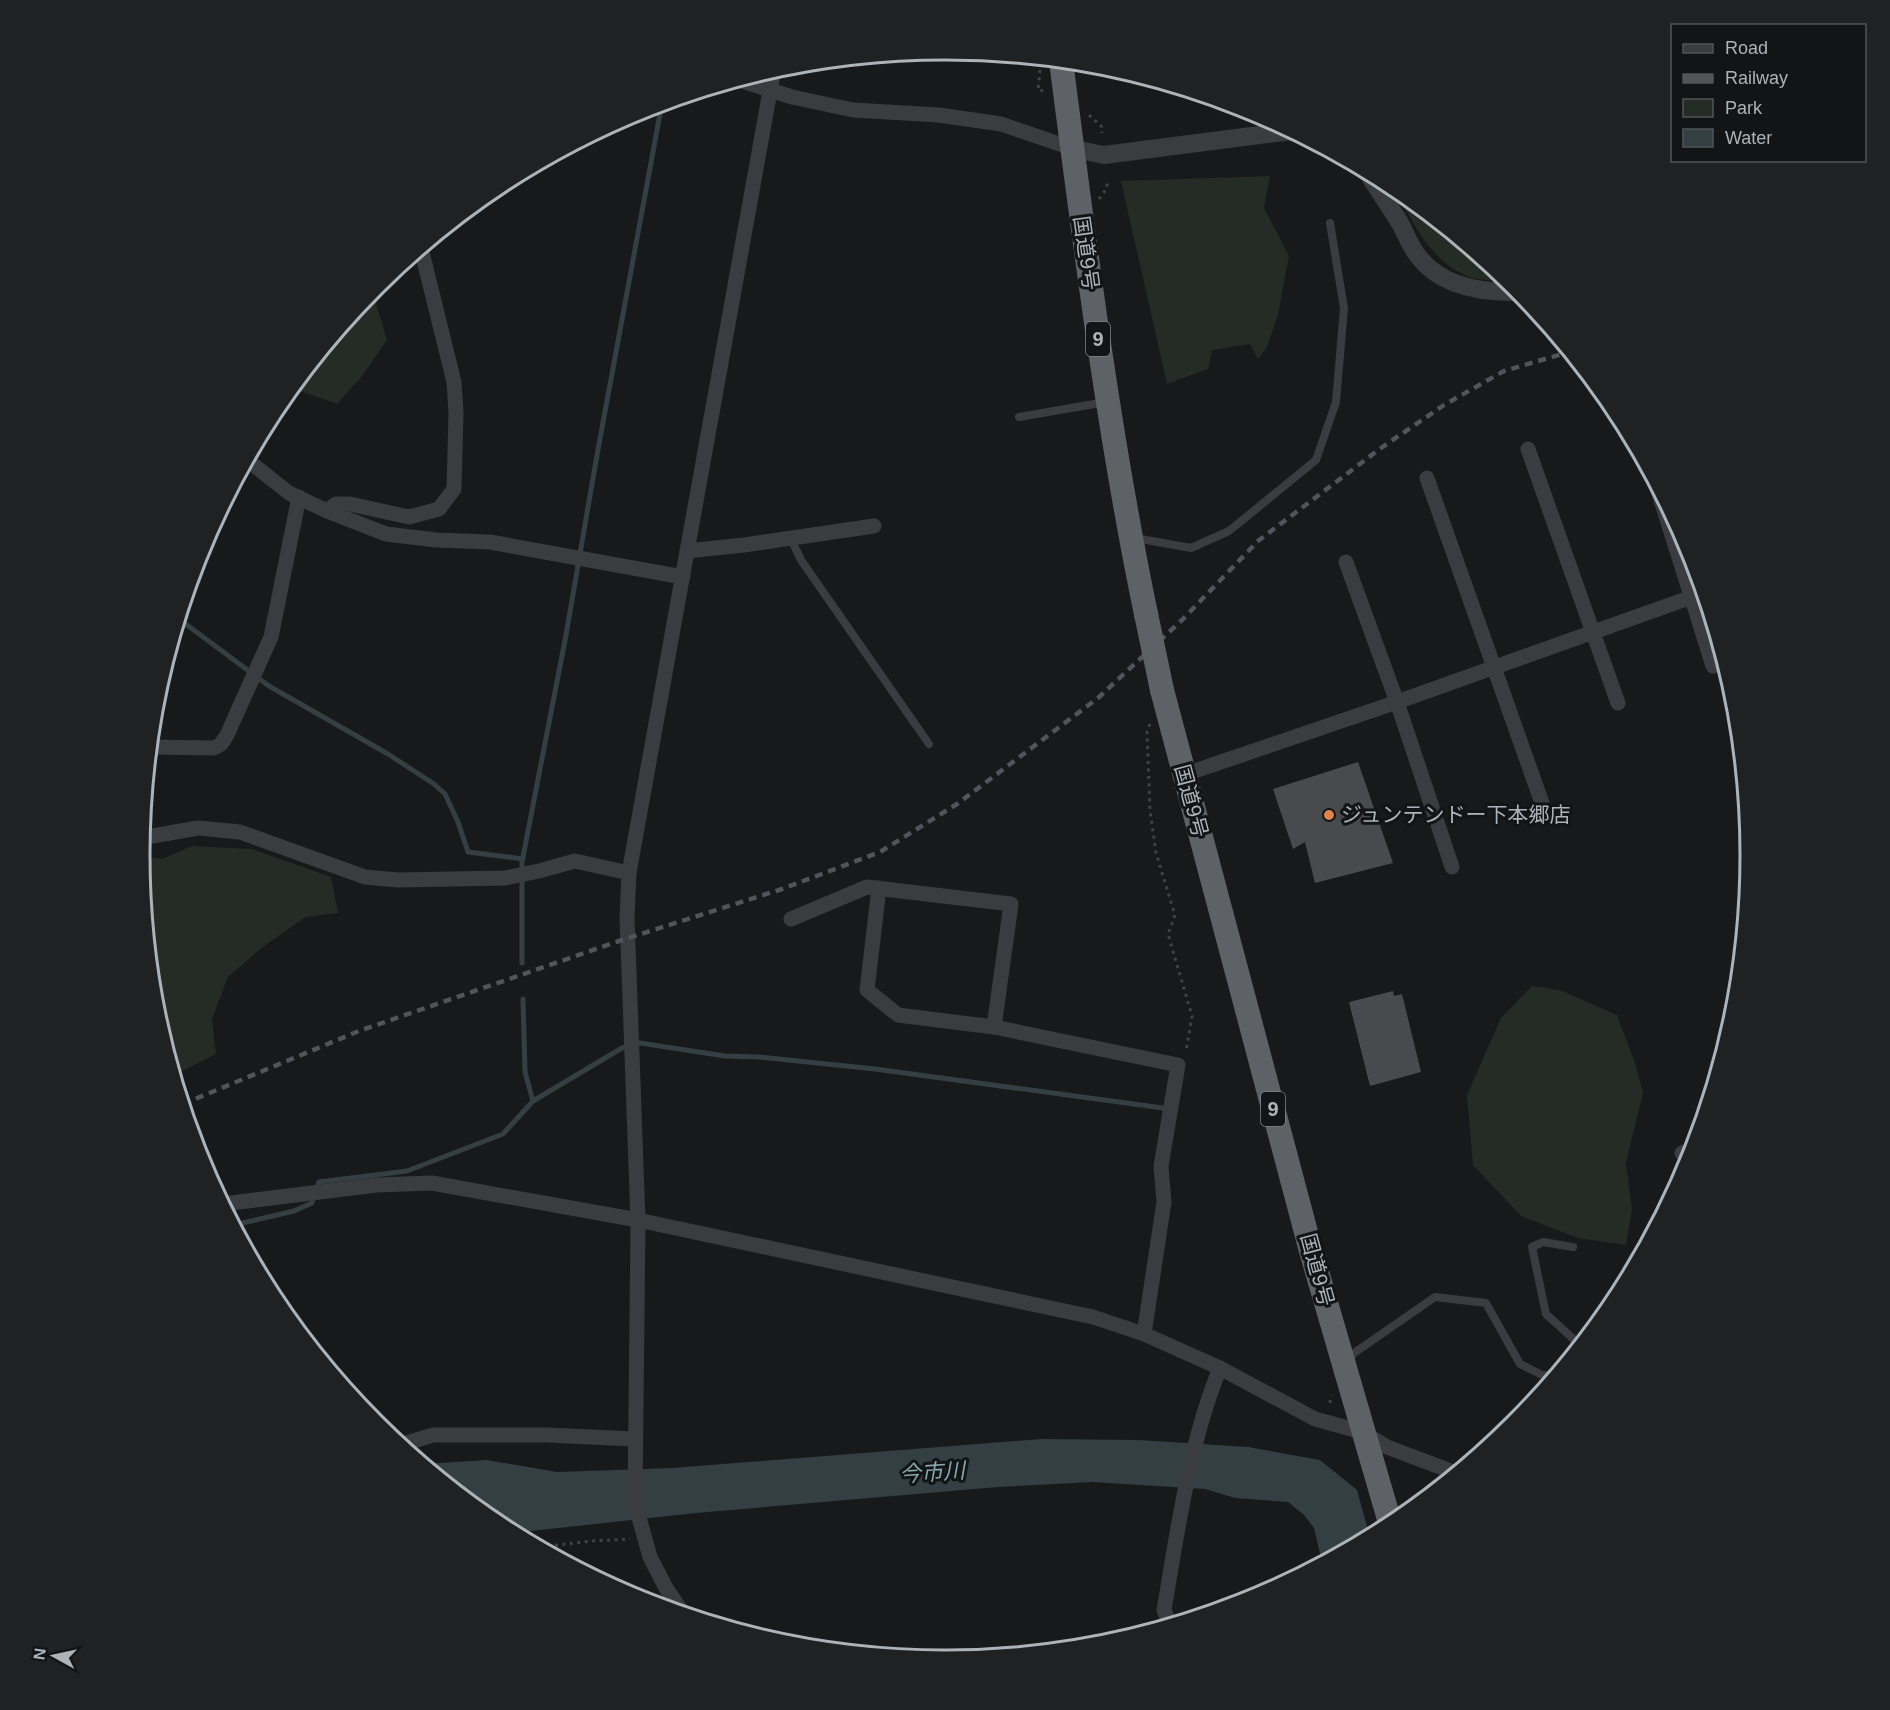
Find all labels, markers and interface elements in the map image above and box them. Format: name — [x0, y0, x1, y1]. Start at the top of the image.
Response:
legend — [1671, 24, 1866, 162]
text: Road — [1725, 38, 1768, 58]
text: Railway — [1725, 68, 1788, 88]
text: Park — [1725, 98, 1763, 118]
text: Water — [1725, 128, 1772, 148]
street label: 国道9号 — [1070, 214, 1103, 292]
road number: 9 — [1086, 322, 1110, 356]
street label: 国道9号 — [1171, 762, 1212, 840]
place label: ジュンテンドー下本郷店 — [1341, 803, 1571, 826]
marker: ジュンテンドー下本郷店 — [1322, 808, 1336, 822]
road number: 9 — [1261, 1092, 1285, 1126]
street label: 国道9号 — [1297, 1231, 1338, 1309]
water label: 今市川 — [898, 1458, 968, 1487]
north arrow — [24, 1626, 84, 1686]
text: N — [30, 1647, 49, 1661]

